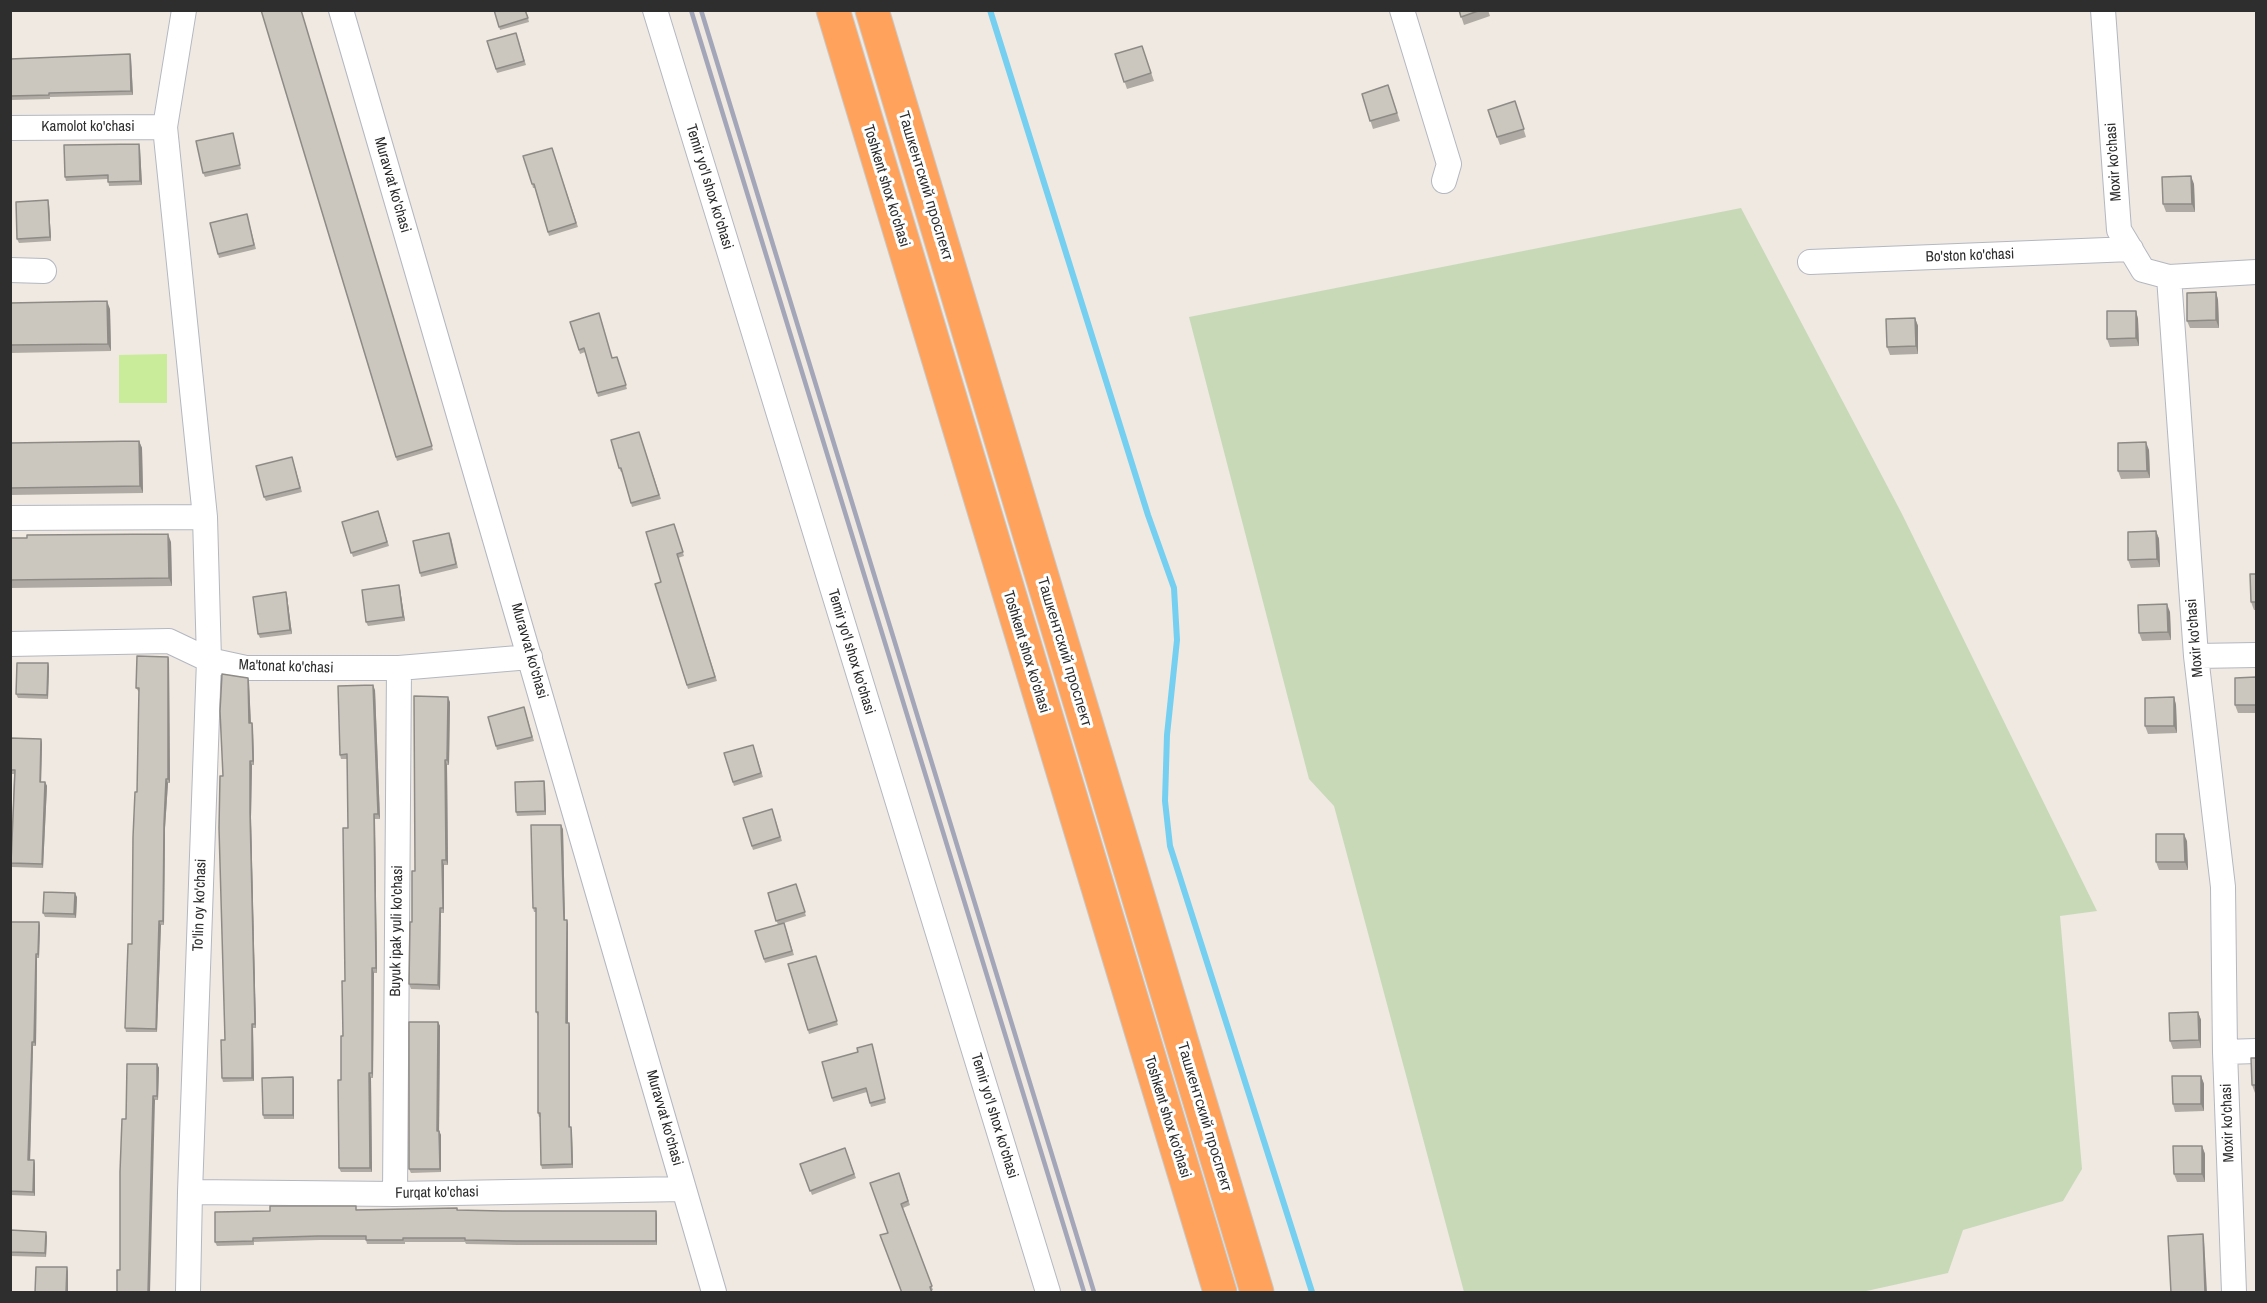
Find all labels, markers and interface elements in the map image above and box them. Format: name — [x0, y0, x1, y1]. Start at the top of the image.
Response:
street label: Ташкентский проспект — [894, 109, 956, 263]
street label: Kamolot ko'chasi — [41, 118, 135, 136]
street label: Temir yo'l shox ko'chasi — [681, 122, 737, 252]
street label: Moxir ko'chasi — [2102, 122, 2126, 202]
street label: Toshkent shox ko'chasi — [859, 123, 913, 249]
street label: Muravvat ko'chasi — [370, 135, 414, 235]
street label: Bo'ston ko'chasi — [1925, 245, 2015, 267]
street label: Ташкентский проспект — [1033, 575, 1095, 729]
street label: Temir yo'l shox ko'chasi — [823, 587, 879, 717]
street label: Toshkent shox ko'chasi — [999, 589, 1053, 715]
street label: Moxir ko'chasi — [2183, 598, 2207, 678]
street label: Muravvat ko'chasi — [507, 601, 551, 701]
street label: Ma'tonat ko'chasi — [238, 656, 334, 678]
street label: To'lin oy ko'chasi — [189, 858, 211, 952]
street label: Buyuk ipak yuli ko'chasi — [387, 865, 407, 997]
street label: Ташкентский проспект — [1173, 1040, 1235, 1194]
street label: Temir yo'l shox ko'chasi — [966, 1051, 1022, 1181]
street label: Toshkent shox ko'chasi — [1140, 1054, 1194, 1180]
street label: Muravvat ko'chasi — [642, 1068, 686, 1168]
street label: Moxir ko'chasi — [2218, 1083, 2238, 1163]
street label: Furqat ko'chasi — [395, 1183, 479, 1203]

